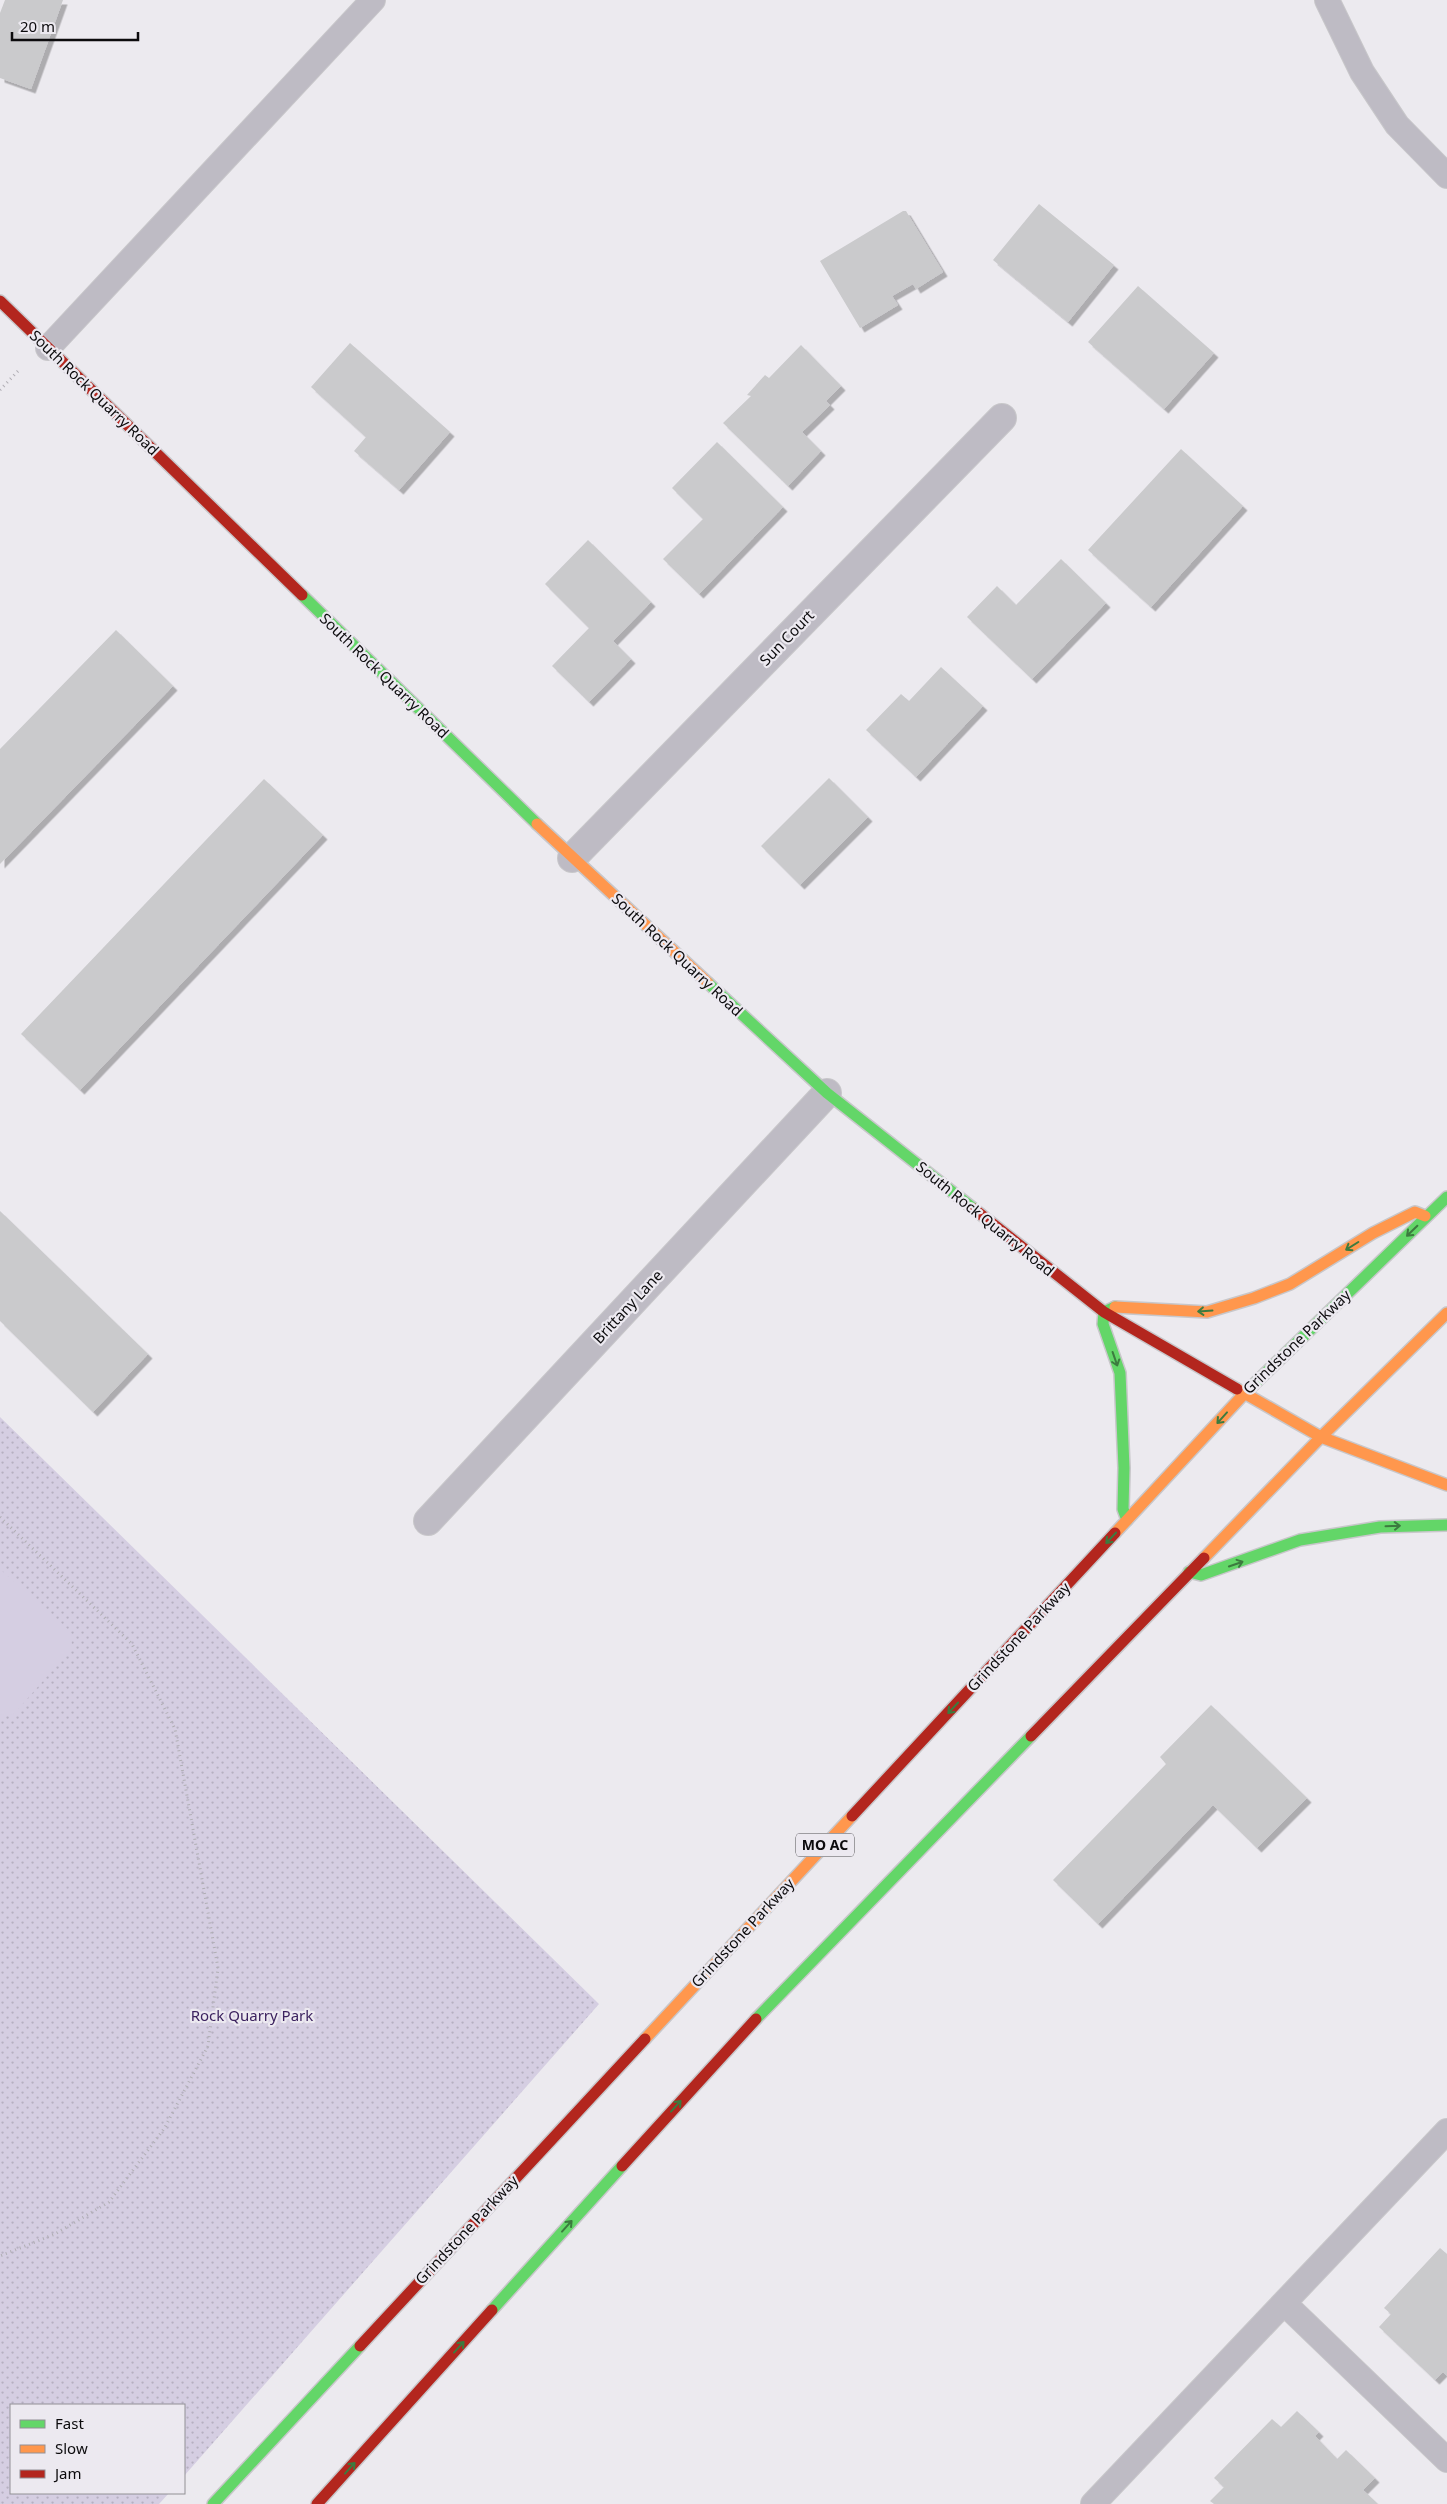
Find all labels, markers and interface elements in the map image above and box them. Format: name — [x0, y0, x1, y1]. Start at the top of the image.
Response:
scale bar — [12, 10, 139, 42]
text: 20 m — [20, 16, 55, 36]
street label: South Rock Quarry Road — [26, 325, 164, 459]
street label: Sun Court — [755, 605, 818, 669]
street label: South Rock Quarry Road — [316, 608, 454, 742]
street label: South Rock Quarry Road — [608, 888, 747, 1020]
street label: South Rock Quarry Road — [912, 1156, 1059, 1280]
one-way arrow — [1406, 1225, 1418, 1237]
one-way arrow — [1345, 1241, 1359, 1251]
street label: Brittany Lane — [588, 1265, 667, 1347]
street label: Grindstone Parkway — [1238, 1284, 1355, 1398]
one-way arrow — [1197, 1306, 1213, 1315]
one-way arrow — [1111, 1351, 1120, 1366]
one-way arrow — [1216, 1412, 1227, 1425]
one-way arrow — [1385, 1522, 1401, 1531]
one-way arrow — [1105, 1531, 1117, 1544]
one-way arrow — [1228, 1559, 1243, 1568]
street label: Grindstone Parkway — [962, 1577, 1074, 1695]
one-way arrow — [947, 1701, 959, 1714]
road number: MO AC — [796, 1834, 854, 1856]
street label: Grindstone Parkway — [686, 1873, 798, 1991]
park label: Rock Quarry Park — [191, 2005, 313, 2025]
one-way arrow — [670, 2099, 682, 2112]
street label: Grindstone Parkway — [410, 2170, 522, 2288]
one-way arrow — [562, 2220, 573, 2233]
one-way arrow — [453, 2341, 464, 2354]
legend — [10, 2404, 185, 2494]
text: Fast — [55, 2413, 84, 2433]
text: Slow — [55, 2438, 88, 2458]
one-way arrow — [344, 2461, 356, 2474]
text: Jam — [53, 2463, 82, 2483]

